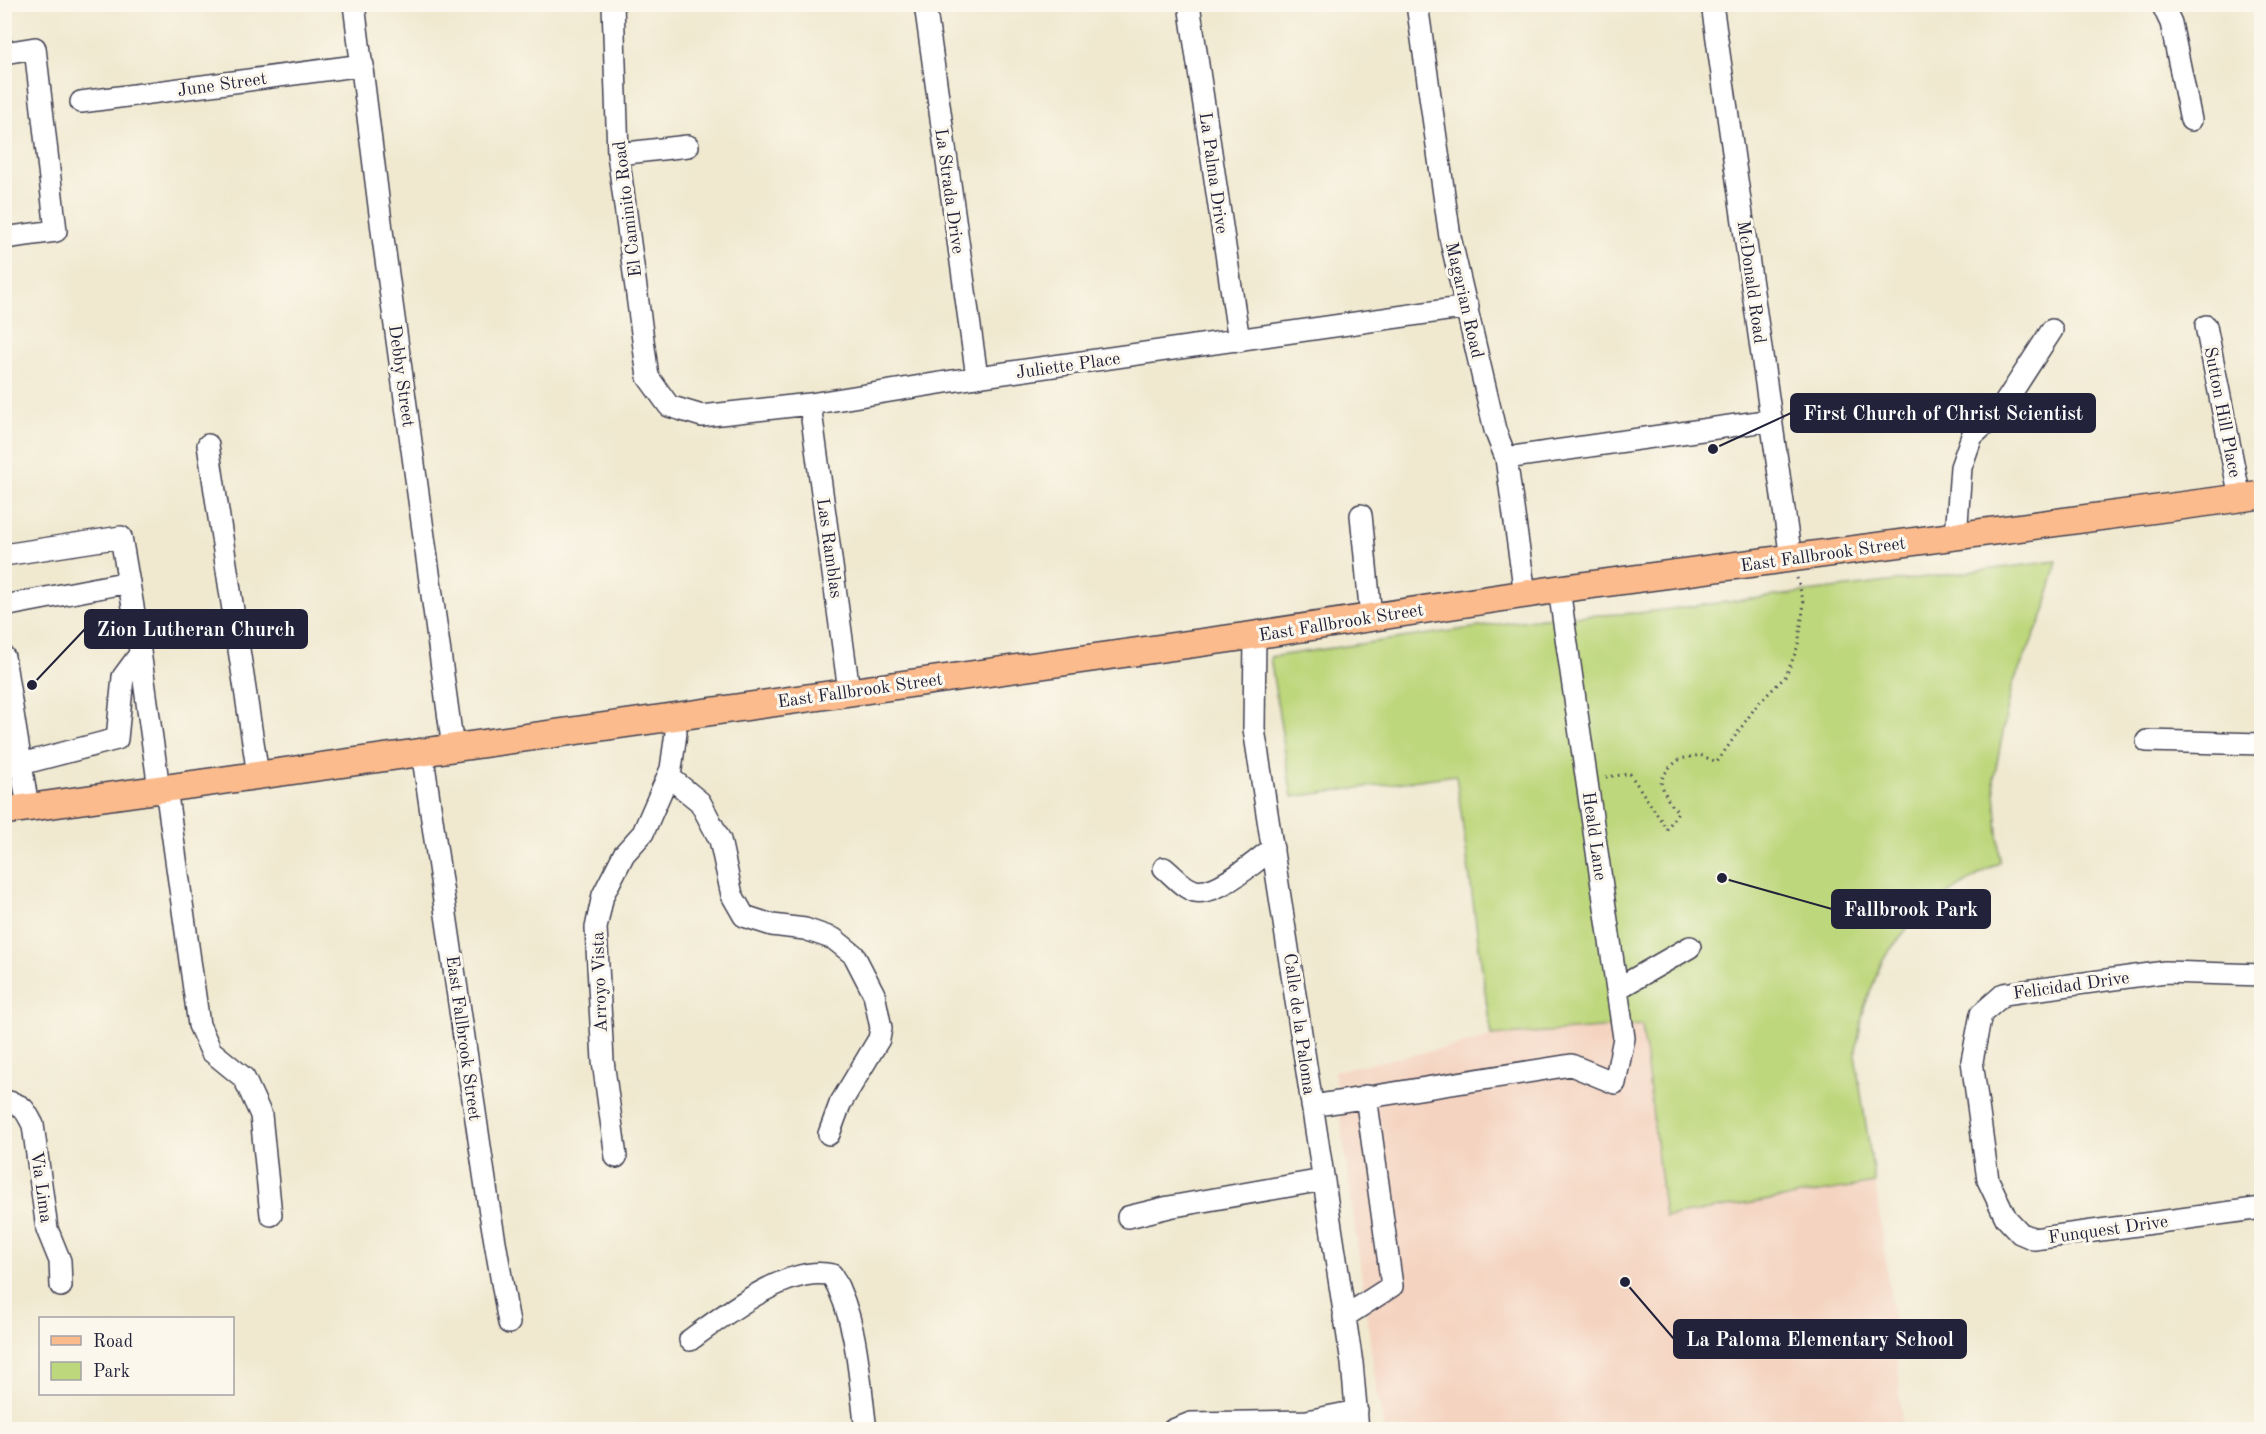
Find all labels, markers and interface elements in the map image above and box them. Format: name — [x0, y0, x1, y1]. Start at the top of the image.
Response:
street label: June Street — [176, 70, 268, 100]
street label: La Palma Drive — [1196, 111, 1230, 235]
street label: La Strada Drive — [931, 127, 967, 255]
street label: El Caminito Road — [611, 140, 645, 278]
street label: McDonald Road — [1733, 220, 1769, 345]
street label: Magarian Road — [1442, 240, 1486, 360]
street label: Debby Street — [385, 324, 417, 428]
street label: Sutton Hill Place — [2200, 345, 2244, 479]
street label: Juliette Place — [1015, 350, 1122, 382]
callout: First Church of Christ Scientist — [1791, 394, 2095, 432]
text: First Church of Christ Scientist — [1803, 405, 2083, 425]
street label: Las Ramblas — [813, 497, 845, 599]
street label: East Fallbrook Street — [1739, 534, 1907, 575]
street label: East Fallbrook Street — [1257, 601, 1425, 645]
callout: Zion Lutheran Church — [85, 610, 307, 648]
text: Zion Lutheran Church — [97, 621, 295, 641]
street label: East Fallbrook Street — [776, 670, 944, 711]
street label: Heald Lane — [1579, 791, 1609, 882]
callout: Fallbrook Park — [1832, 890, 1990, 928]
text: Fallbrook Park — [1844, 901, 1978, 921]
street label: Arroyo Vista — [589, 931, 611, 1033]
street label: Calle de la Paloma — [1280, 952, 1318, 1096]
street label: East Fallbrook Street — [443, 954, 484, 1122]
street label: Felicidad Drive — [2012, 969, 2131, 1003]
street label: Via Lima — [27, 1150, 55, 1224]
street label: Funquest Drive — [2047, 1213, 2169, 1247]
legend — [39, 1317, 234, 1395]
callout: La Paloma Elementary School — [1674, 1320, 1966, 1358]
text: La Paloma Elementary School — [1686, 1331, 1954, 1351]
text: Road — [93, 1333, 133, 1351]
text: Park — [93, 1363, 130, 1381]

